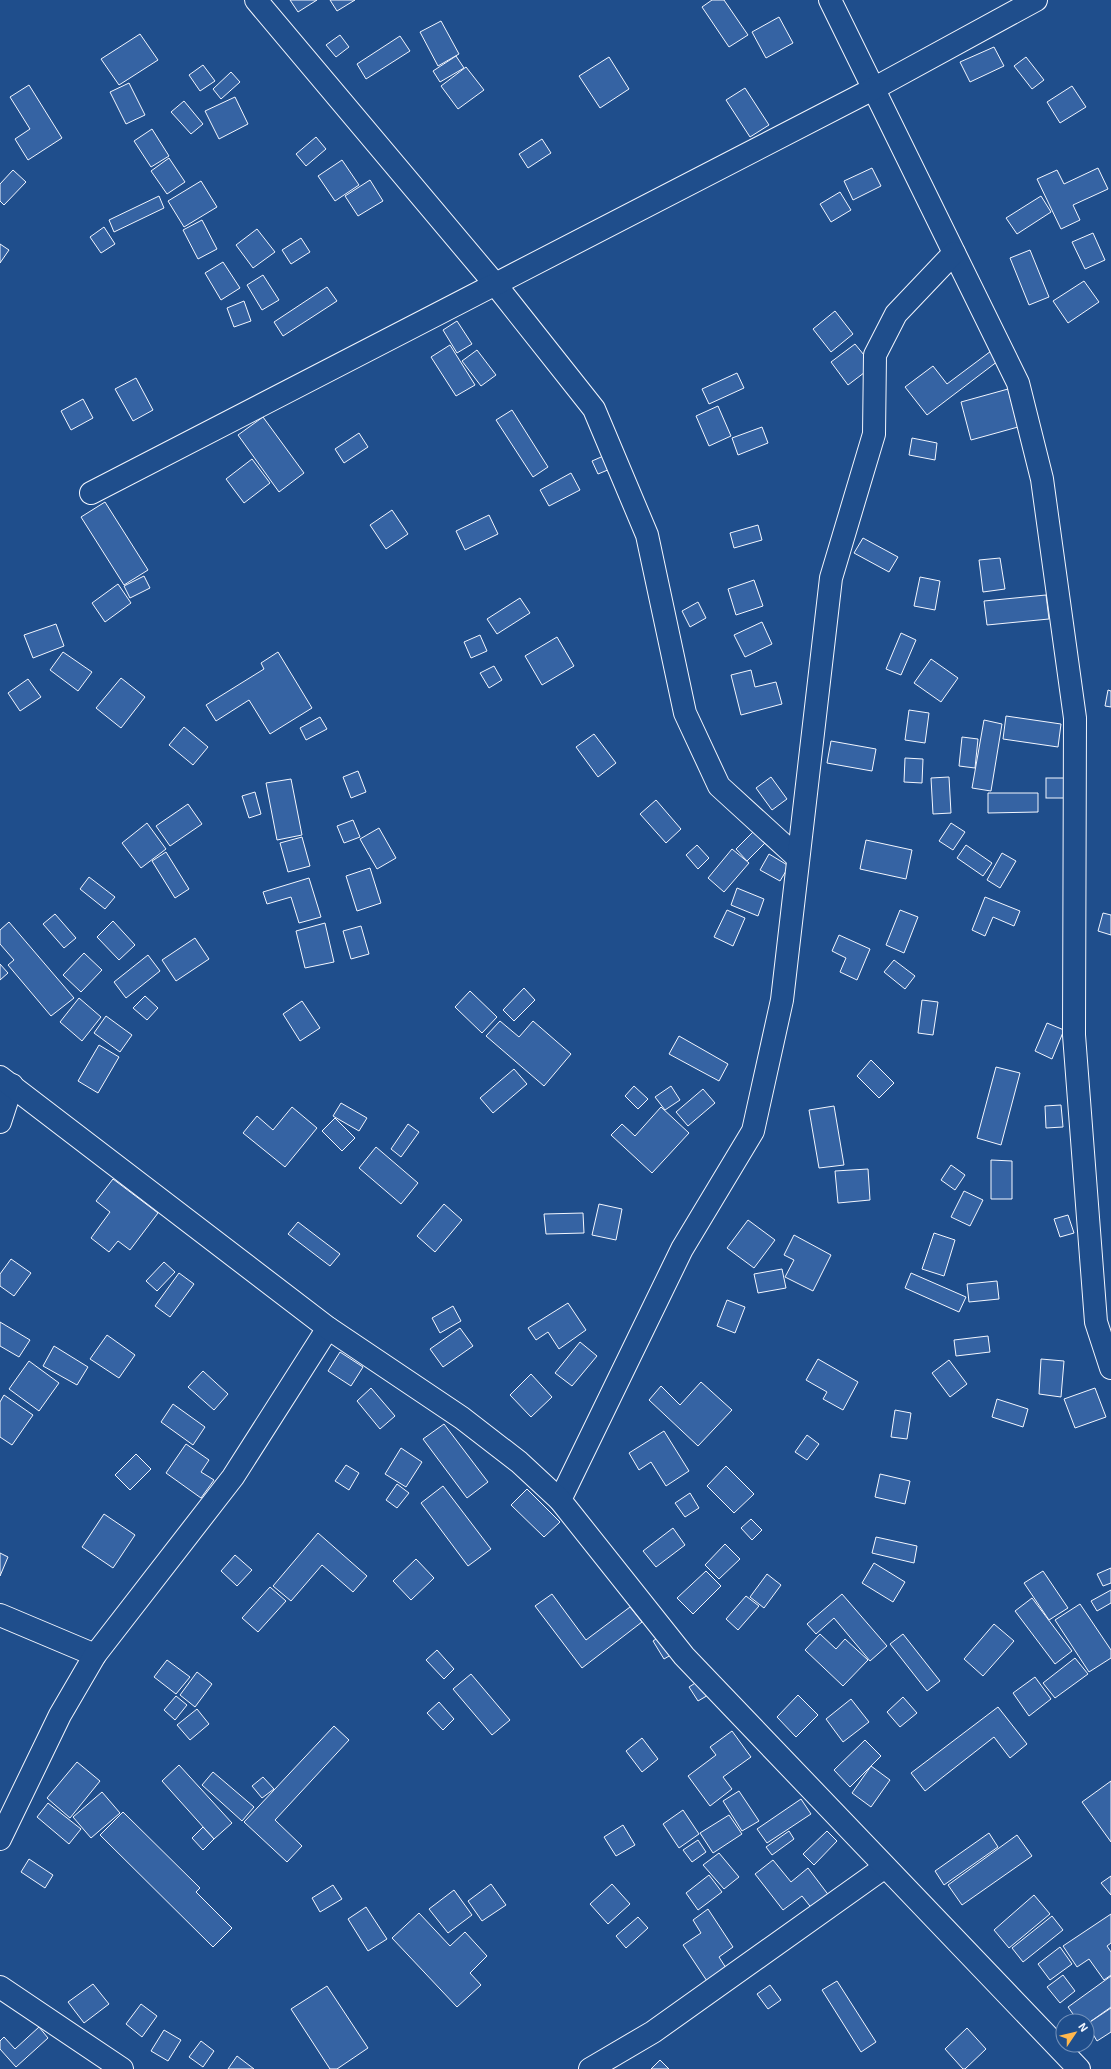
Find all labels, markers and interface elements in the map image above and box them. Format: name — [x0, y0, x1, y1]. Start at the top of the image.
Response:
north arrow — [1055, 2013, 1095, 2053]
text: N — [1076, 2020, 1091, 2034]

